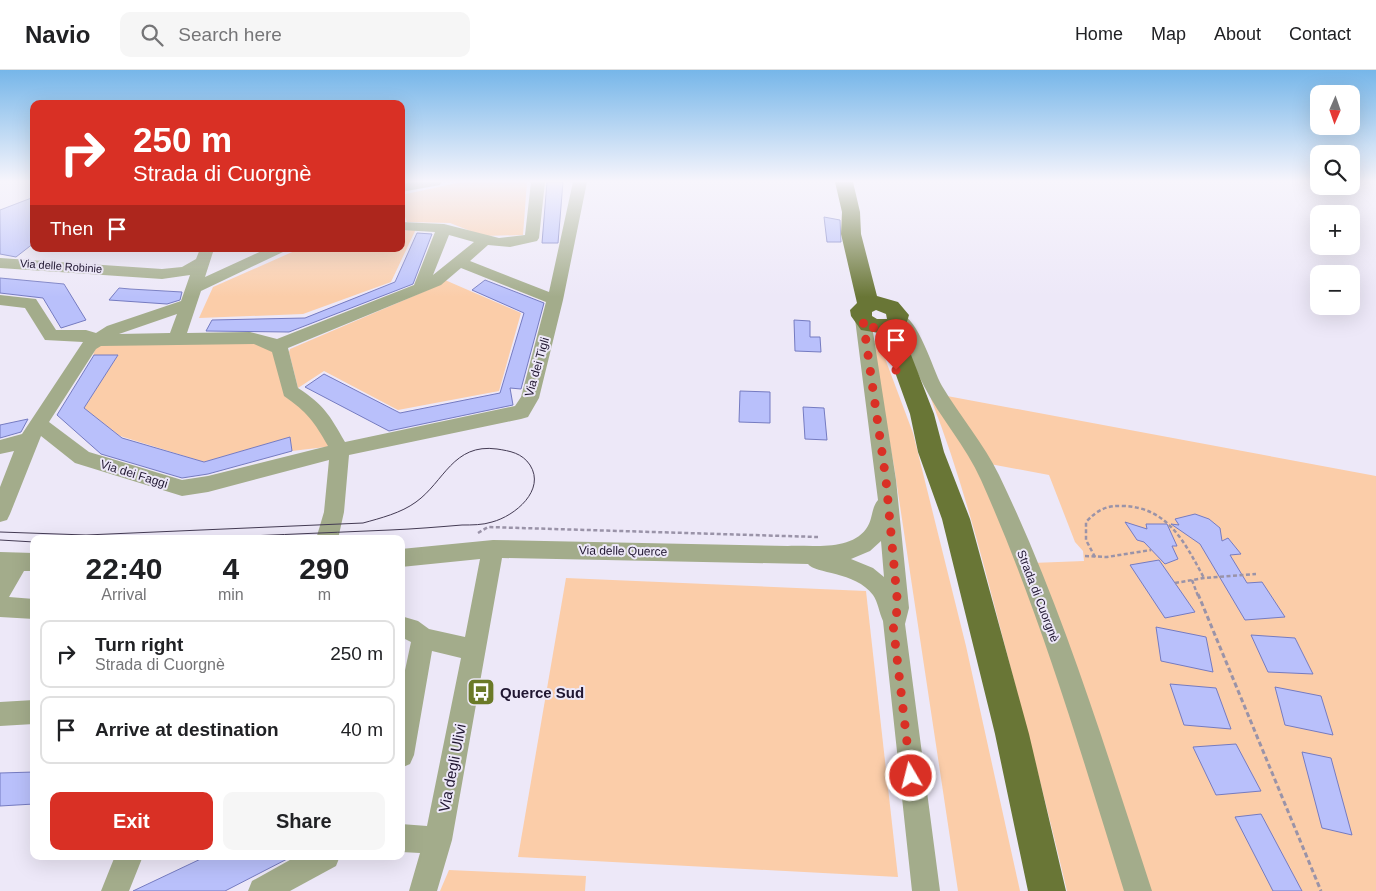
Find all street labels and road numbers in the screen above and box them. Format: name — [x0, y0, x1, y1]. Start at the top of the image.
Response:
street label: Via delle Robinie — [20, 257, 102, 275]
street label: Via dei Tigli — [522, 336, 552, 398]
street label: Via dei Faggi — [99, 457, 169, 491]
street label: Via delle Querce — [579, 543, 668, 559]
street label: Strada di Cuorgnè — [1014, 548, 1062, 644]
street label: Via degli Ulivi — [435, 722, 469, 814]

